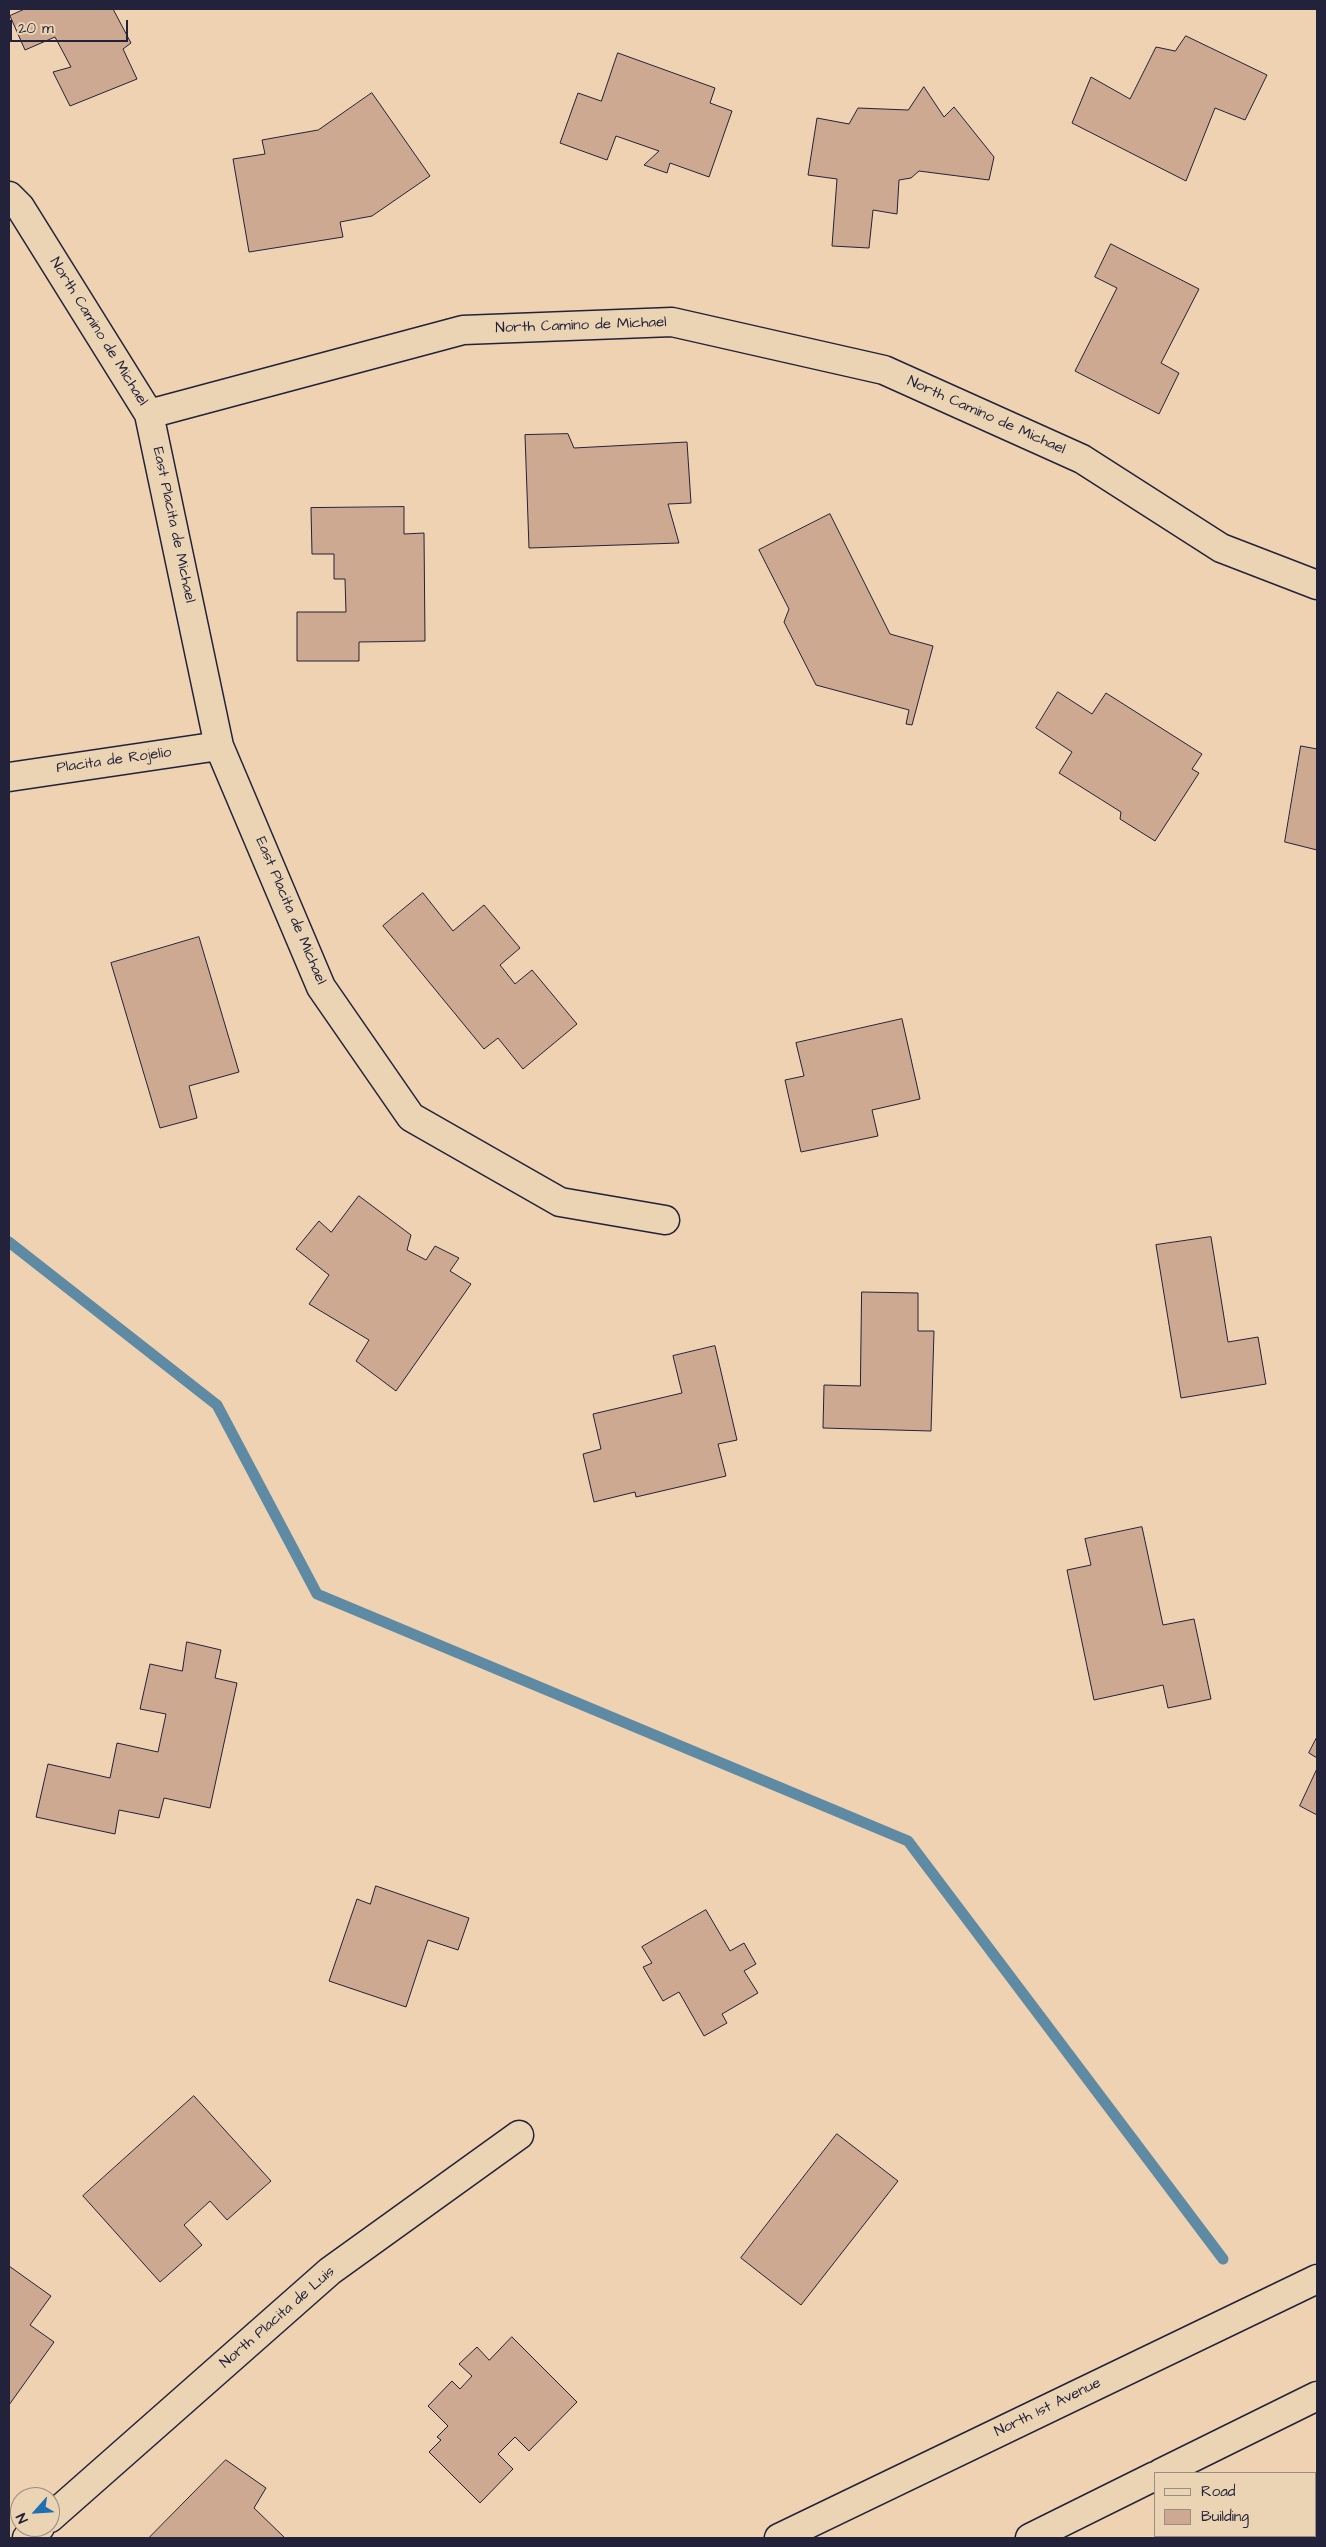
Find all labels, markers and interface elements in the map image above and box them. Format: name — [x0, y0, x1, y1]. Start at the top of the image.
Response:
scale bar — [12, 10, 130, 42]
text: 20 m — [18, 18, 54, 39]
street label: North Camino de Michael — [45, 255, 151, 409]
street label: North Camino de Michael — [495, 314, 667, 338]
street label: North Camino de Michael — [904, 373, 1068, 459]
street label: East Placita de Michael — [148, 446, 198, 604]
street label: Placita de Rojelio — [55, 744, 173, 778]
street label: East Placita de Michael — [251, 834, 329, 988]
street label: North Placita de Luis — [217, 2263, 339, 2373]
street label: North 1st Avenue — [992, 2375, 1104, 2441]
legend — [1154, 2472, 1316, 2537]
text: Road — [1201, 2481, 1235, 2502]
north arrow — [10, 2487, 60, 2537]
text: Building — [1201, 2506, 1249, 2527]
text: N — [12, 2510, 33, 2526]

